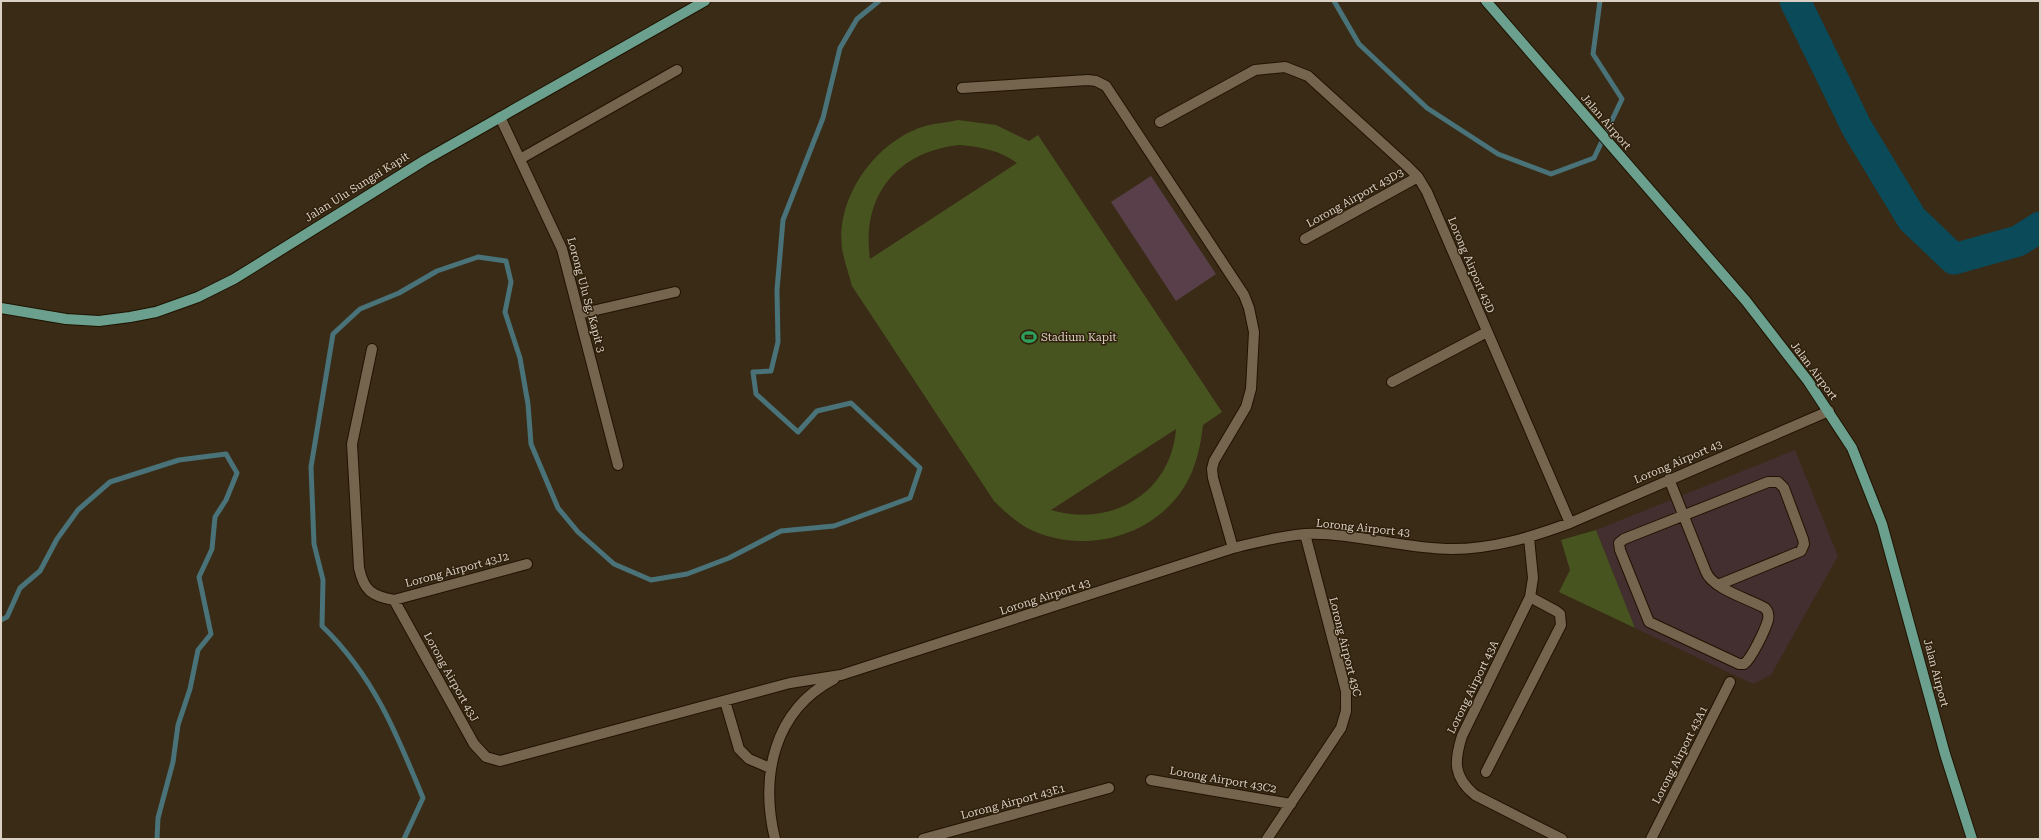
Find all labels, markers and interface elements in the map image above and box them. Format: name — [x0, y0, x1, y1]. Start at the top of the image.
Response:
street label: Jalan Airport — [1578, 91, 1634, 153]
street label: Jalan Ulu Sungai Kapit — [302, 149, 412, 225]
street label: Lorong Airport 43D3 — [1304, 166, 1406, 230]
street label: Lorong Airport 43D — [1445, 215, 1497, 315]
street label: Lorong Ulu Sg. Kapit 3 — [564, 236, 608, 354]
sports icon: Stadium Kapit — [1020, 328, 1038, 346]
place label: Stadium Kapit — [1041, 331, 1117, 344]
street label: Jalan Airport — [1788, 339, 1840, 403]
street label: Lorong Airport 43 — [1632, 438, 1724, 486]
street label: Lorong Airport 43 — [1315, 517, 1411, 539]
street label: Lorong Airport 43J2 — [404, 550, 510, 590]
street label: Lorong Airport 43 — [998, 576, 1092, 618]
street label: Lorong Airport 43C — [1326, 596, 1364, 698]
street label: Lorong Airport 43J — [421, 630, 481, 724]
street label: Lorong Airport 43A — [1445, 638, 1501, 736]
street label: Jalan Airport — [1921, 638, 1951, 708]
street label: Lorong Airport 43A1 — [1650, 704, 1710, 806]
street label: Lorong Airport 43C2 — [1168, 764, 1278, 796]
street label: Lorong Airport 43E1 — [959, 782, 1067, 822]

